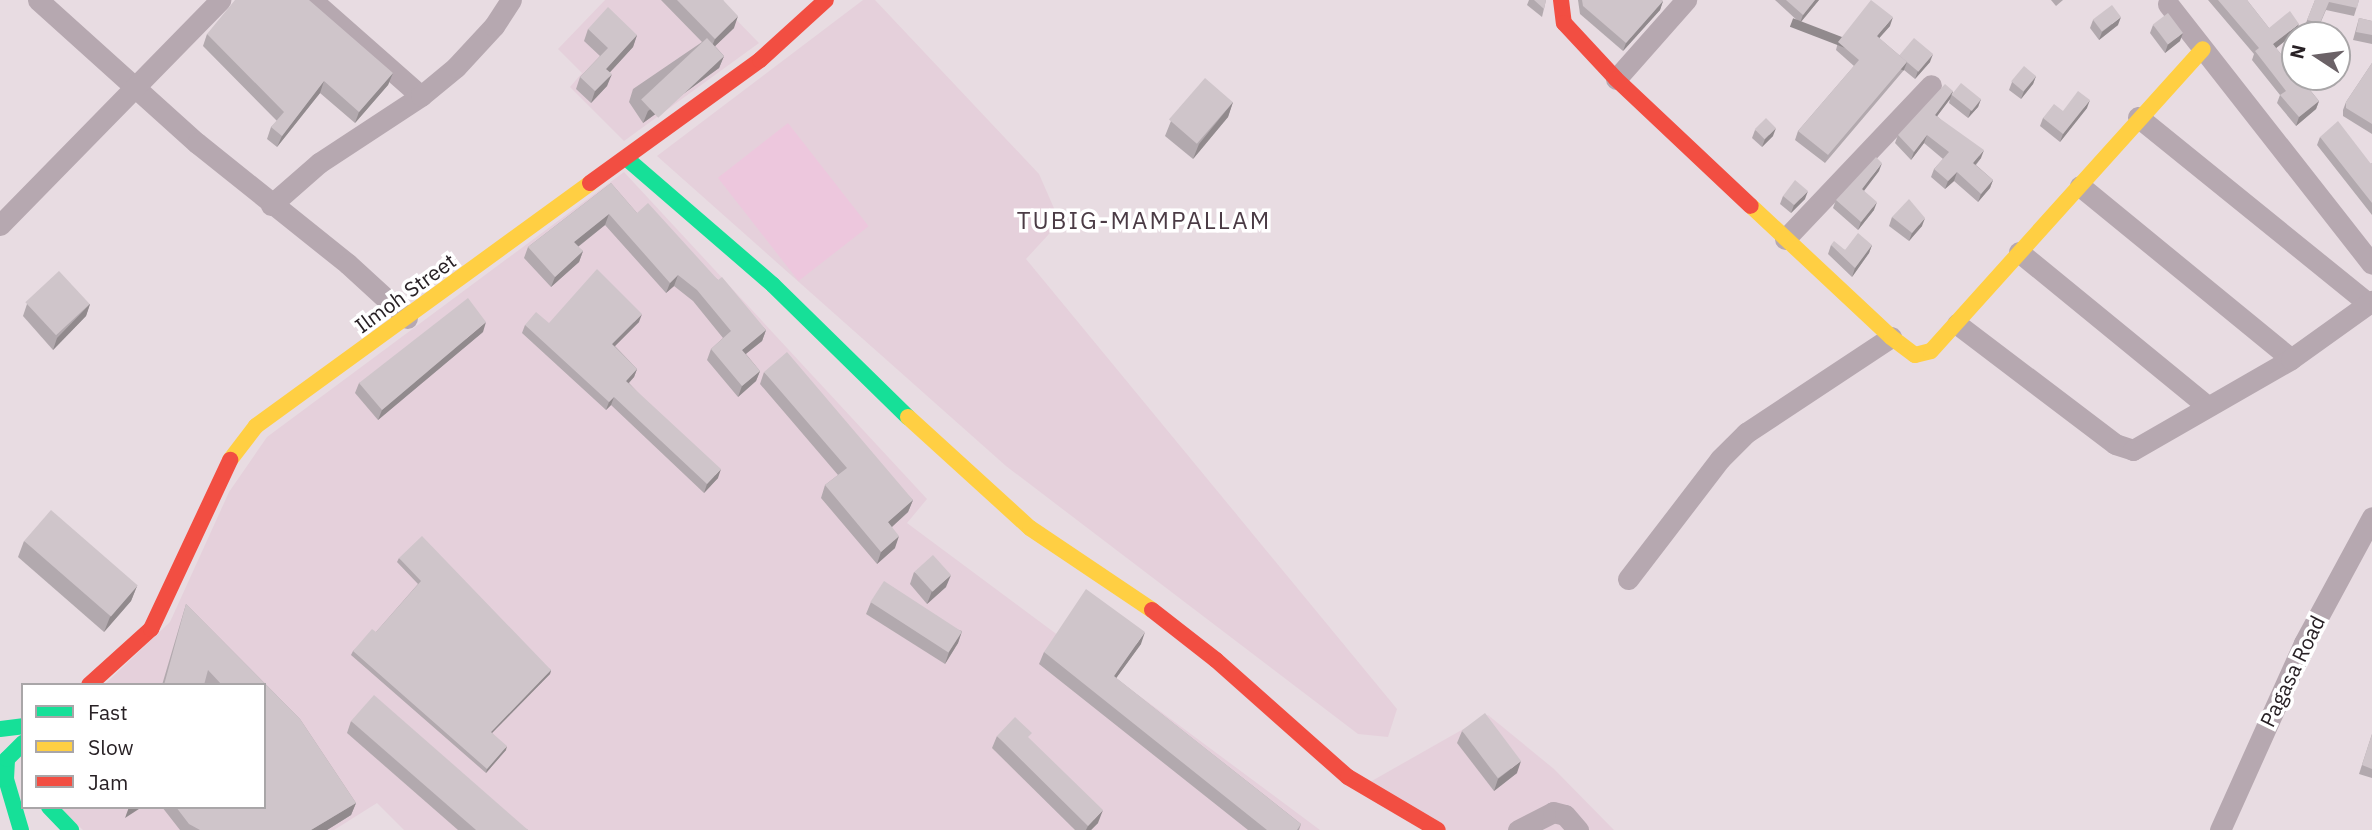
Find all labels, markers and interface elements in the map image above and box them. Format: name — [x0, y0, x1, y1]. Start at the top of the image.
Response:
north arrow — [2281, 21, 2351, 91]
text: N — [2284, 42, 2311, 61]
district label: TUBIG-MAMPALLAM — [1019, 207, 1269, 235]
street label: Ilmoh Street — [350, 248, 460, 338]
street label: Pagasa Road — [2254, 611, 2330, 731]
legend — [21, 683, 266, 809]
text: Fast — [88, 698, 128, 726]
text: Slow — [88, 733, 134, 761]
text: Jam — [88, 768, 128, 796]

